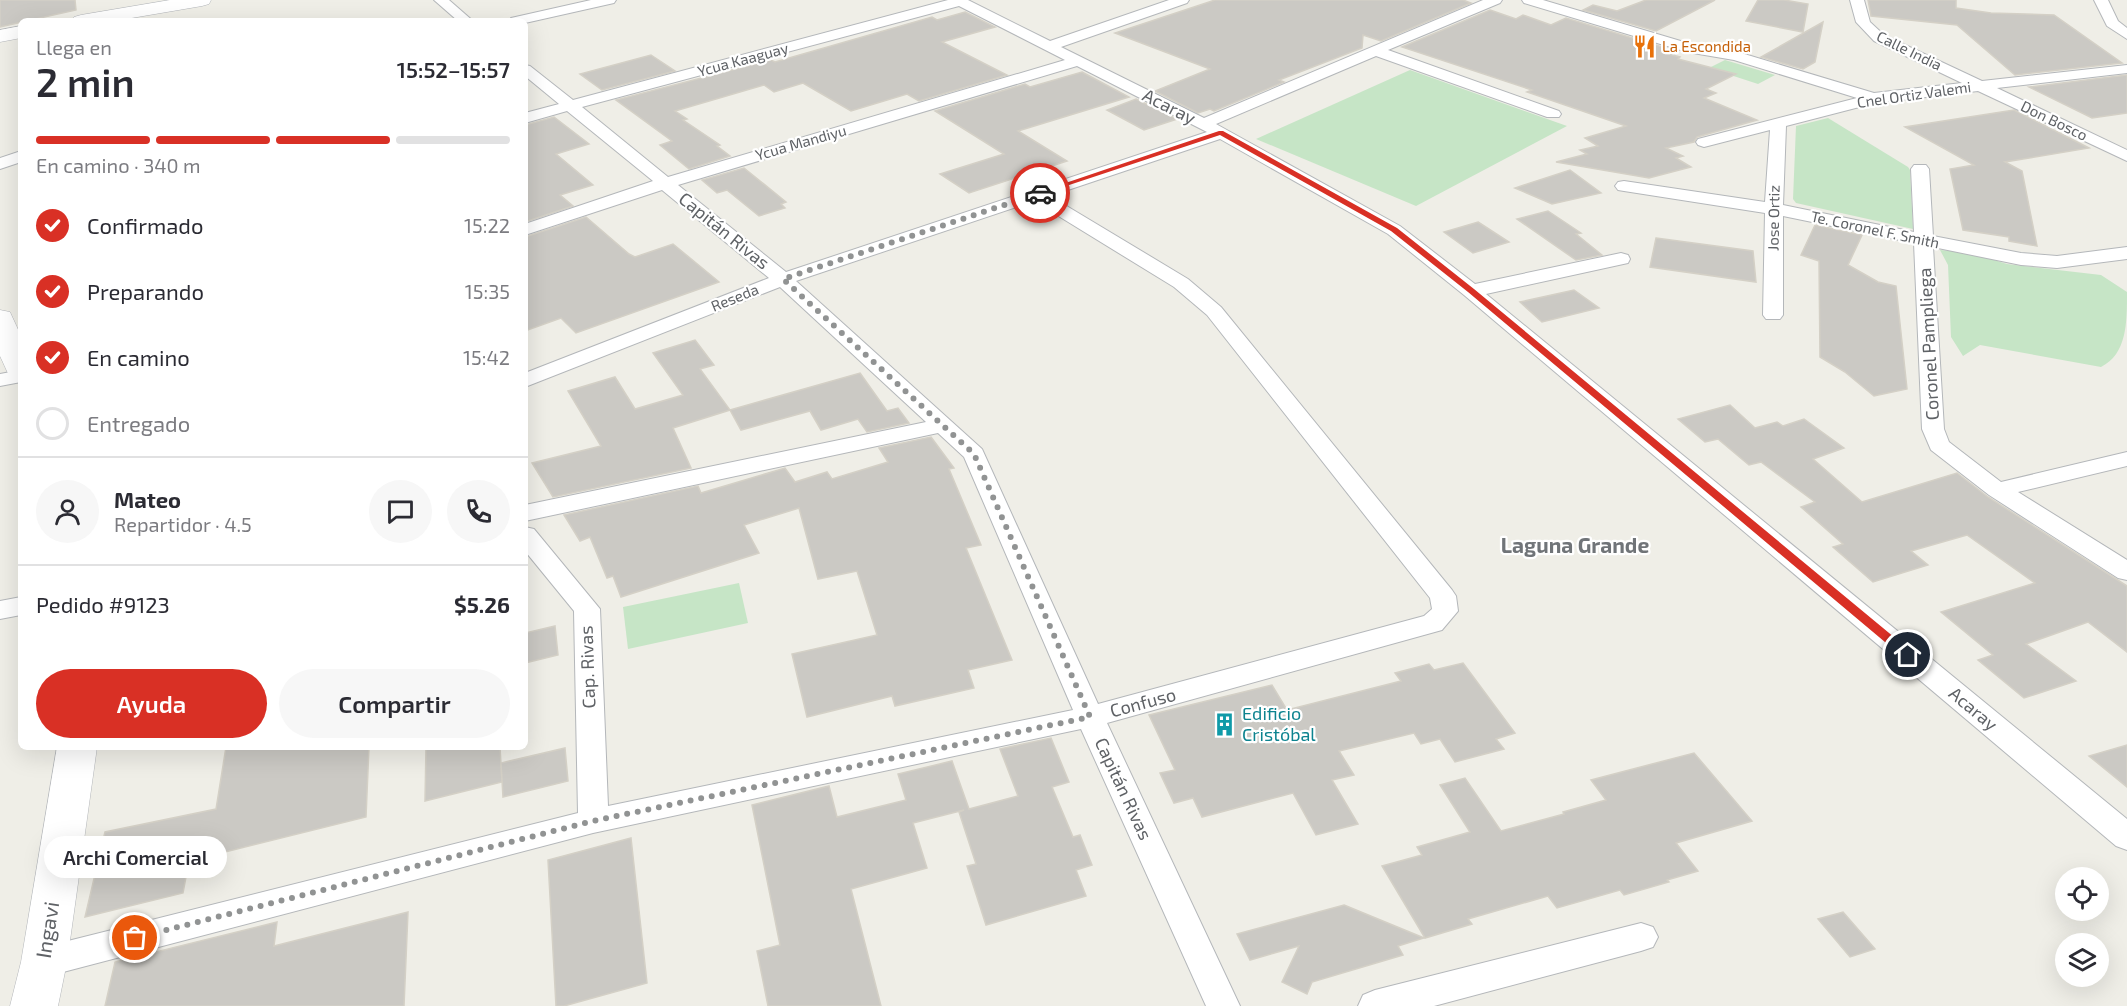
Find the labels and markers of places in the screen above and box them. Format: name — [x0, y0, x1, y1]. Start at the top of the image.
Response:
restaurant icon: La Escondida — [1631, 34, 1657, 60]
place label: La Escondida — [1662, 37, 1751, 55]
pin — [1882, 629, 1933, 680]
place label: Edificio Cristóbal — [1242, 702, 1316, 745]
building icon: Edificio Cristóbal — [1211, 711, 1237, 737]
callout: Archi Comercial — [44, 836, 226, 878]
pin — [109, 912, 160, 963]

